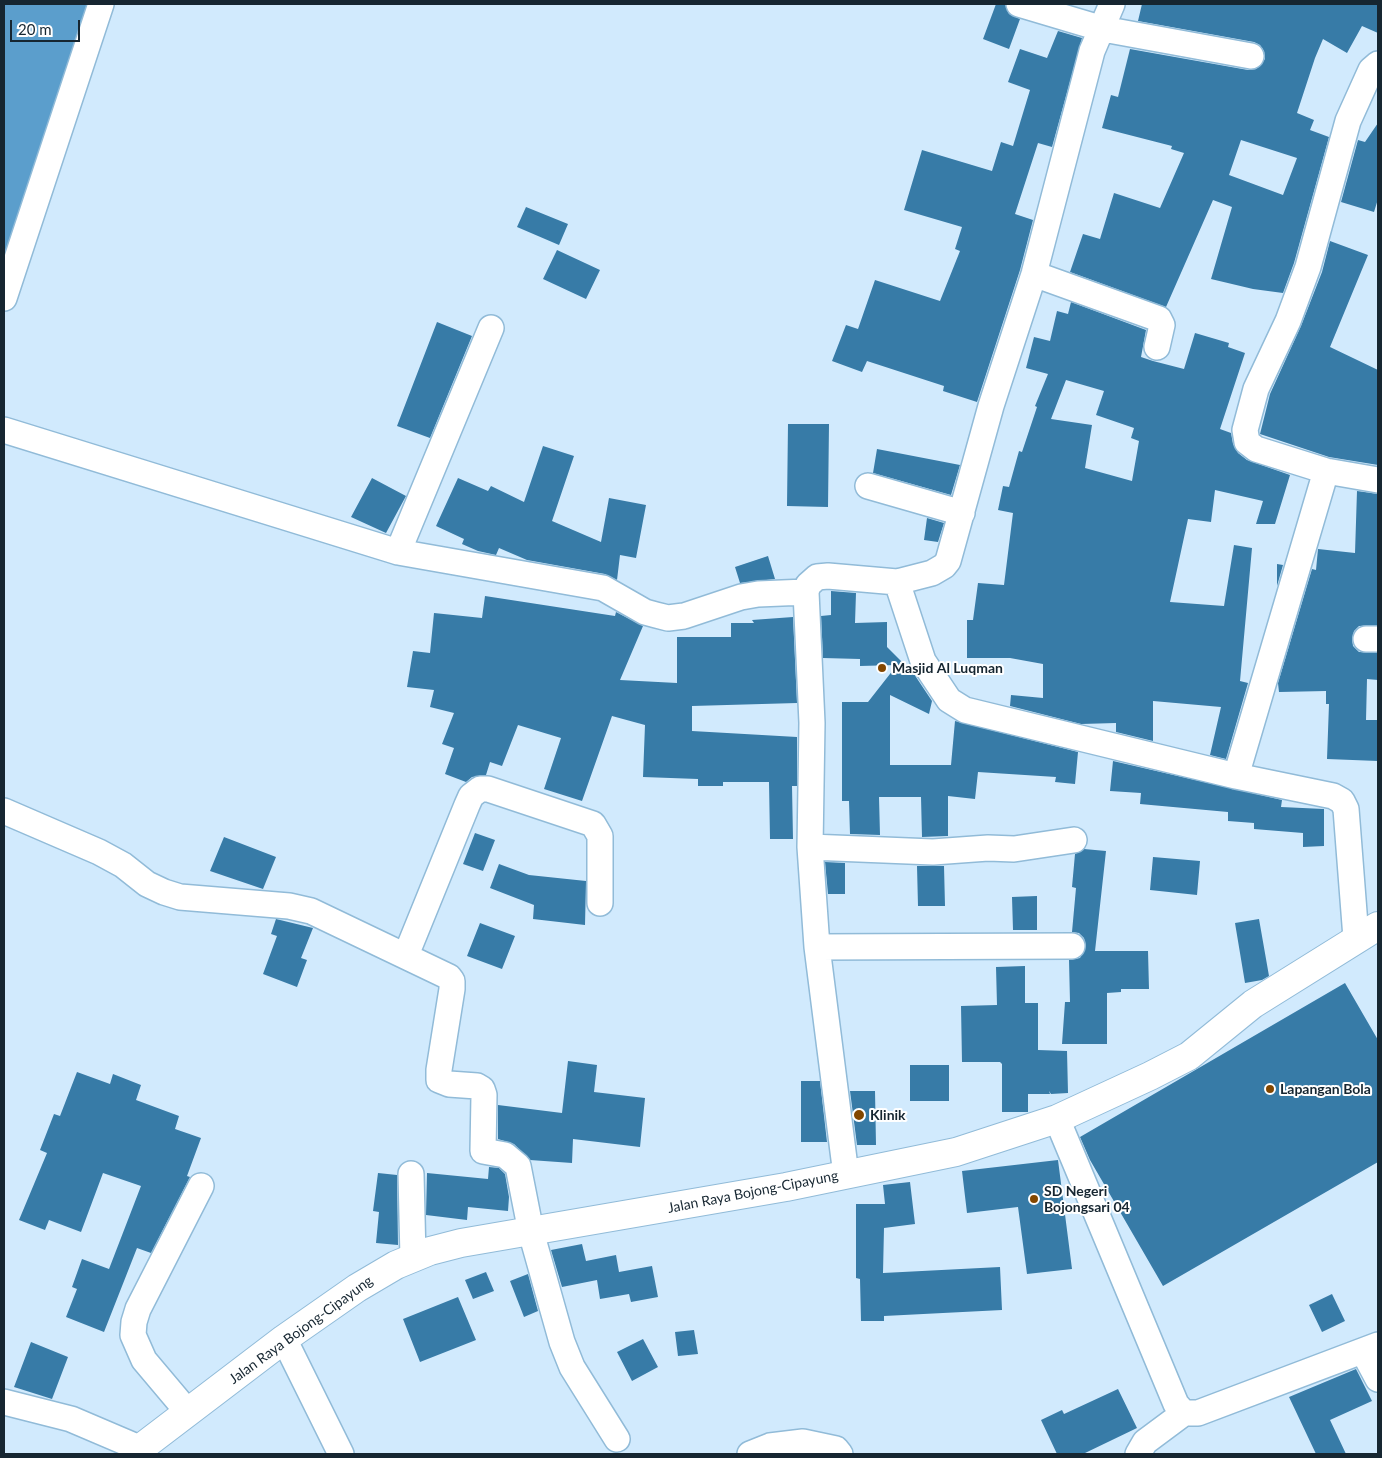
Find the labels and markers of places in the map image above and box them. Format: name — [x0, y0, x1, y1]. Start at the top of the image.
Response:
place label: Masjid Al Luqman — [892, 660, 1003, 676]
marker: Masjid Al Luqman — [876, 662, 888, 674]
place label: Lapangan Bola — [1280, 1081, 1371, 1097]
marker: Lapangan Bola — [1264, 1083, 1276, 1095]
place label: Klinik — [870, 1107, 906, 1123]
marker: Klinik — [852, 1108, 866, 1122]
place label: SD Negeri Bojongsari 04 — [1044, 1183, 1130, 1216]
marker: SD Negeri Bojongsari 04 — [1028, 1193, 1040, 1205]

